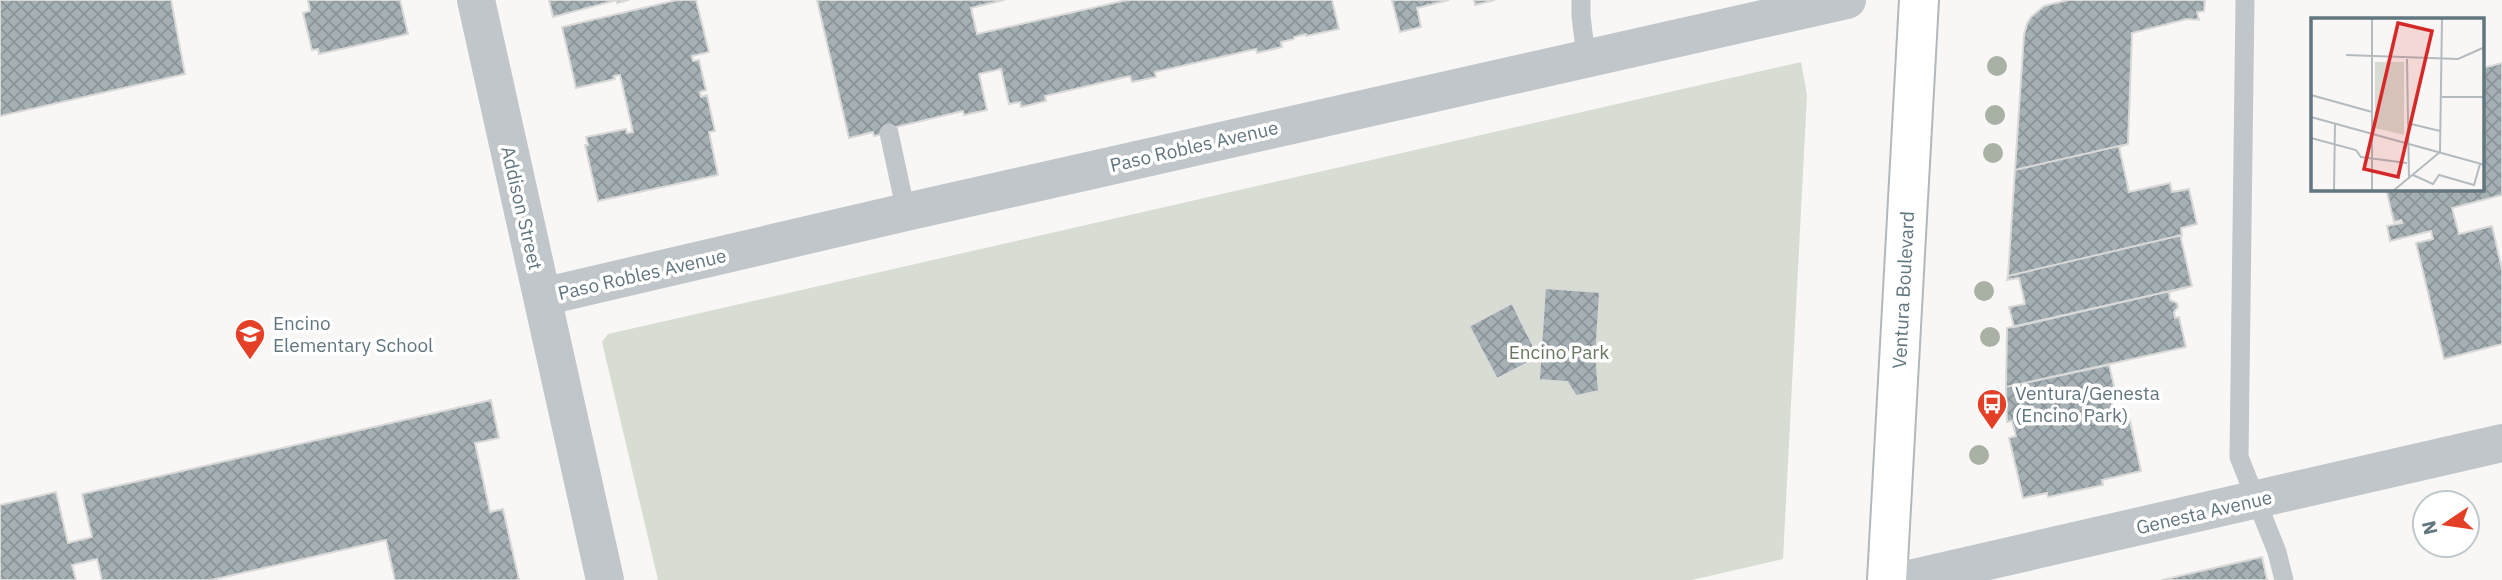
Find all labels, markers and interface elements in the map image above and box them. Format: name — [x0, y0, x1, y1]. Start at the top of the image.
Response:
inset map — [2311, 18, 2484, 191]
street label: Paso Robles Avenue — [1107, 115, 1281, 177]
street label: Addison Street — [496, 144, 548, 272]
street label: Ventura Boulevard — [1887, 211, 1919, 369]
street label: Paso Robles Avenue — [555, 243, 729, 305]
place label: Encino Elementary School — [273, 311, 433, 357]
school or university icon: Encino Elementary School — [233, 317, 267, 361]
park label: Encino Park — [1509, 340, 1609, 364]
place label: Ventura/Genesta (Encino Park) — [2015, 381, 2160, 427]
bus stop icon: Ventura/Genesta (Encino Park) — [1975, 387, 2009, 431]
street label: Genesta Avenue — [2134, 485, 2274, 539]
north arrow — [2411, 489, 2481, 559]
text: N — [2416, 518, 2443, 537]

